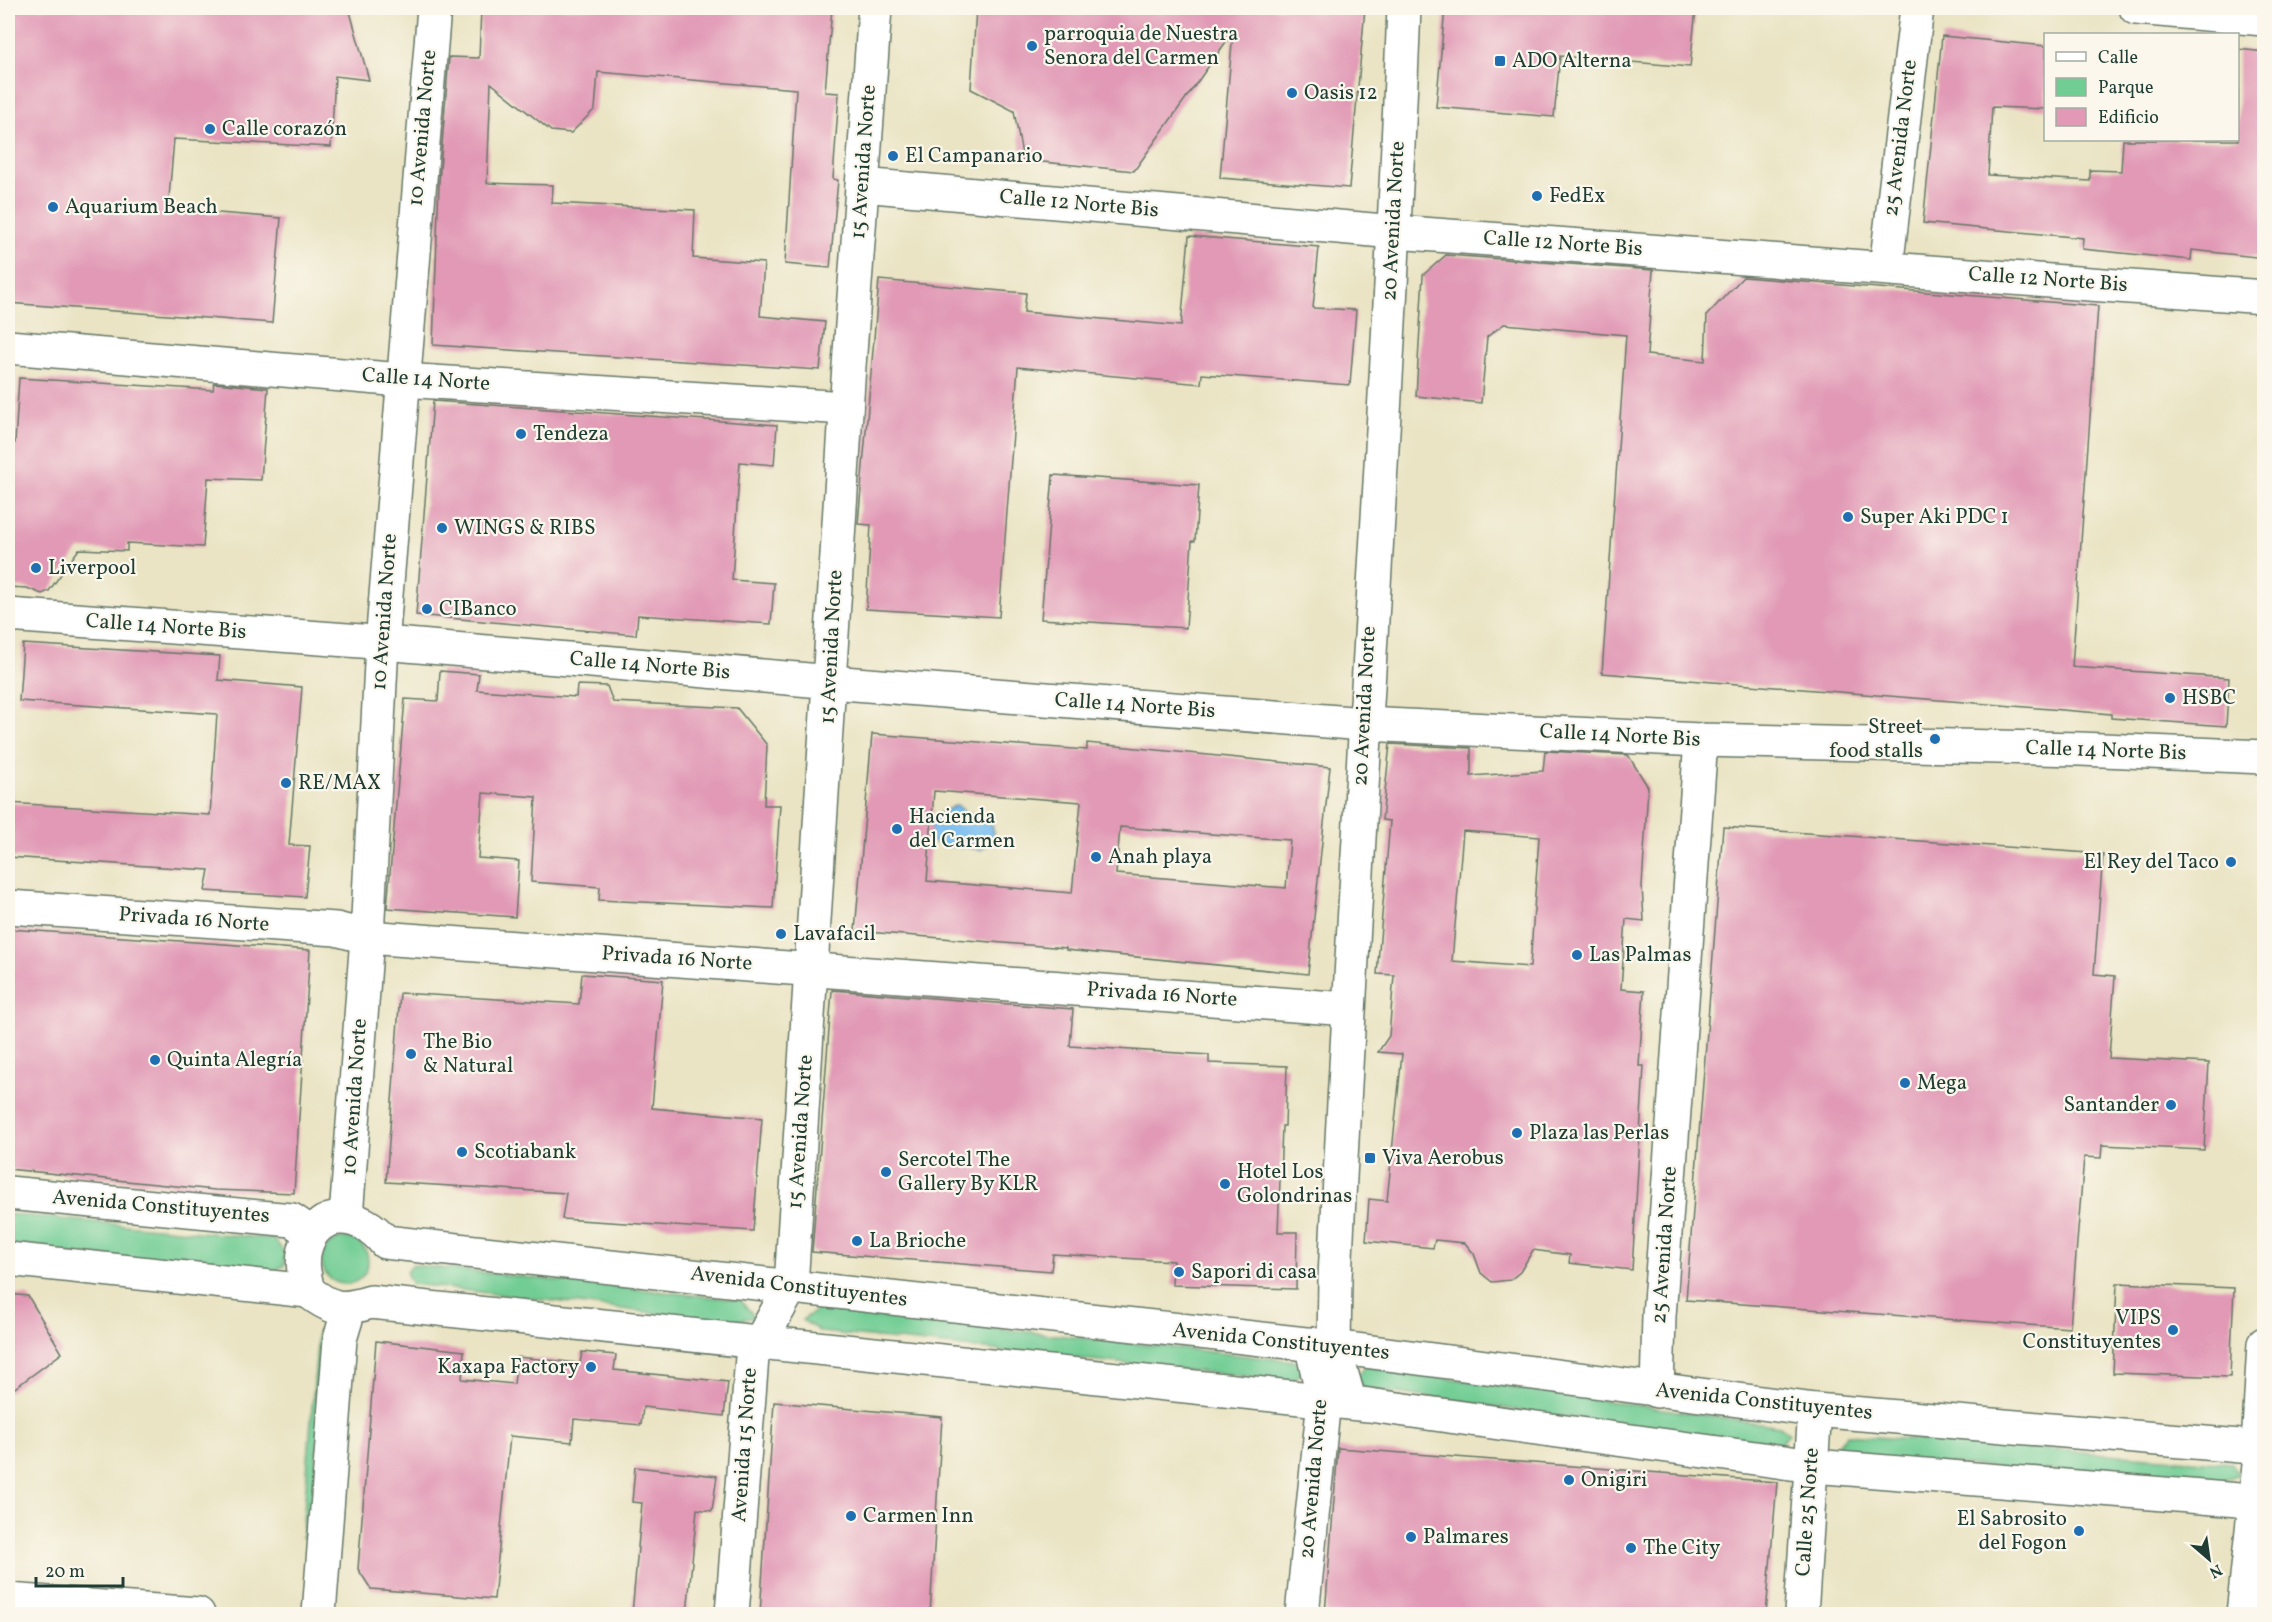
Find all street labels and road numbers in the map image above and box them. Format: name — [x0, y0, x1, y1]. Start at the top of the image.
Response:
street label: 10 Avenida Norte — [402, 48, 444, 208]
street label: 25 Avenida Norte — [1877, 58, 1925, 218]
street label: 15 Avenida Norte — [844, 84, 884, 240]
street label: 20 Avenida Norte — [1375, 140, 1413, 302]
street label: Calle 12 Norte Bis — [998, 183, 1160, 225]
street label: Calle 12 Norte Bis — [1482, 224, 1644, 264]
street label: Calle 12 Norte Bis — [1967, 260, 2129, 300]
street label: Calle 14 Norte — [361, 361, 491, 399]
street label: 10 Avenida Norte — [365, 532, 405, 691]
street label: 15 Avenida Norte — [813, 569, 851, 725]
street label: Calle 14 Norte Bis — [85, 607, 247, 647]
street label: 20 Avenida Norte — [1346, 625, 1384, 787]
street label: Calle 14 Norte Bis — [569, 645, 731, 687]
street label: Calle 14 Norte Bis — [1054, 686, 1216, 726]
street label: Calle 14 Norte Bis — [1539, 717, 1701, 755]
street label: Calle 14 Norte Bis — [2025, 734, 2187, 768]
street label: Privada 16 Norte — [118, 900, 270, 940]
street label: Privada 16 Norte — [601, 939, 753, 979]
street label: Privada 16 Norte — [1086, 975, 1238, 1015]
street label: 10 Avenida Norte — [335, 1017, 375, 1176]
street label: 15 Avenida Norte — [781, 1054, 821, 1210]
street label: 25 Avenida Norte — [1645, 1165, 1685, 1325]
street label: Avenida Constituyentes — [51, 1183, 271, 1231]
street label: Avenida Constituyentes — [689, 1259, 909, 1315]
street label: Avenida Constituyentes — [1171, 1316, 1391, 1368]
street label: Avenida 15 Norte — [725, 1367, 765, 1523]
street label: Avenida Constituyentes — [1654, 1376, 1874, 1428]
street label: 20 Avenida Norte — [1293, 1398, 1335, 1560]
street label: Calle 25 Norte — [1789, 1447, 1827, 1577]

